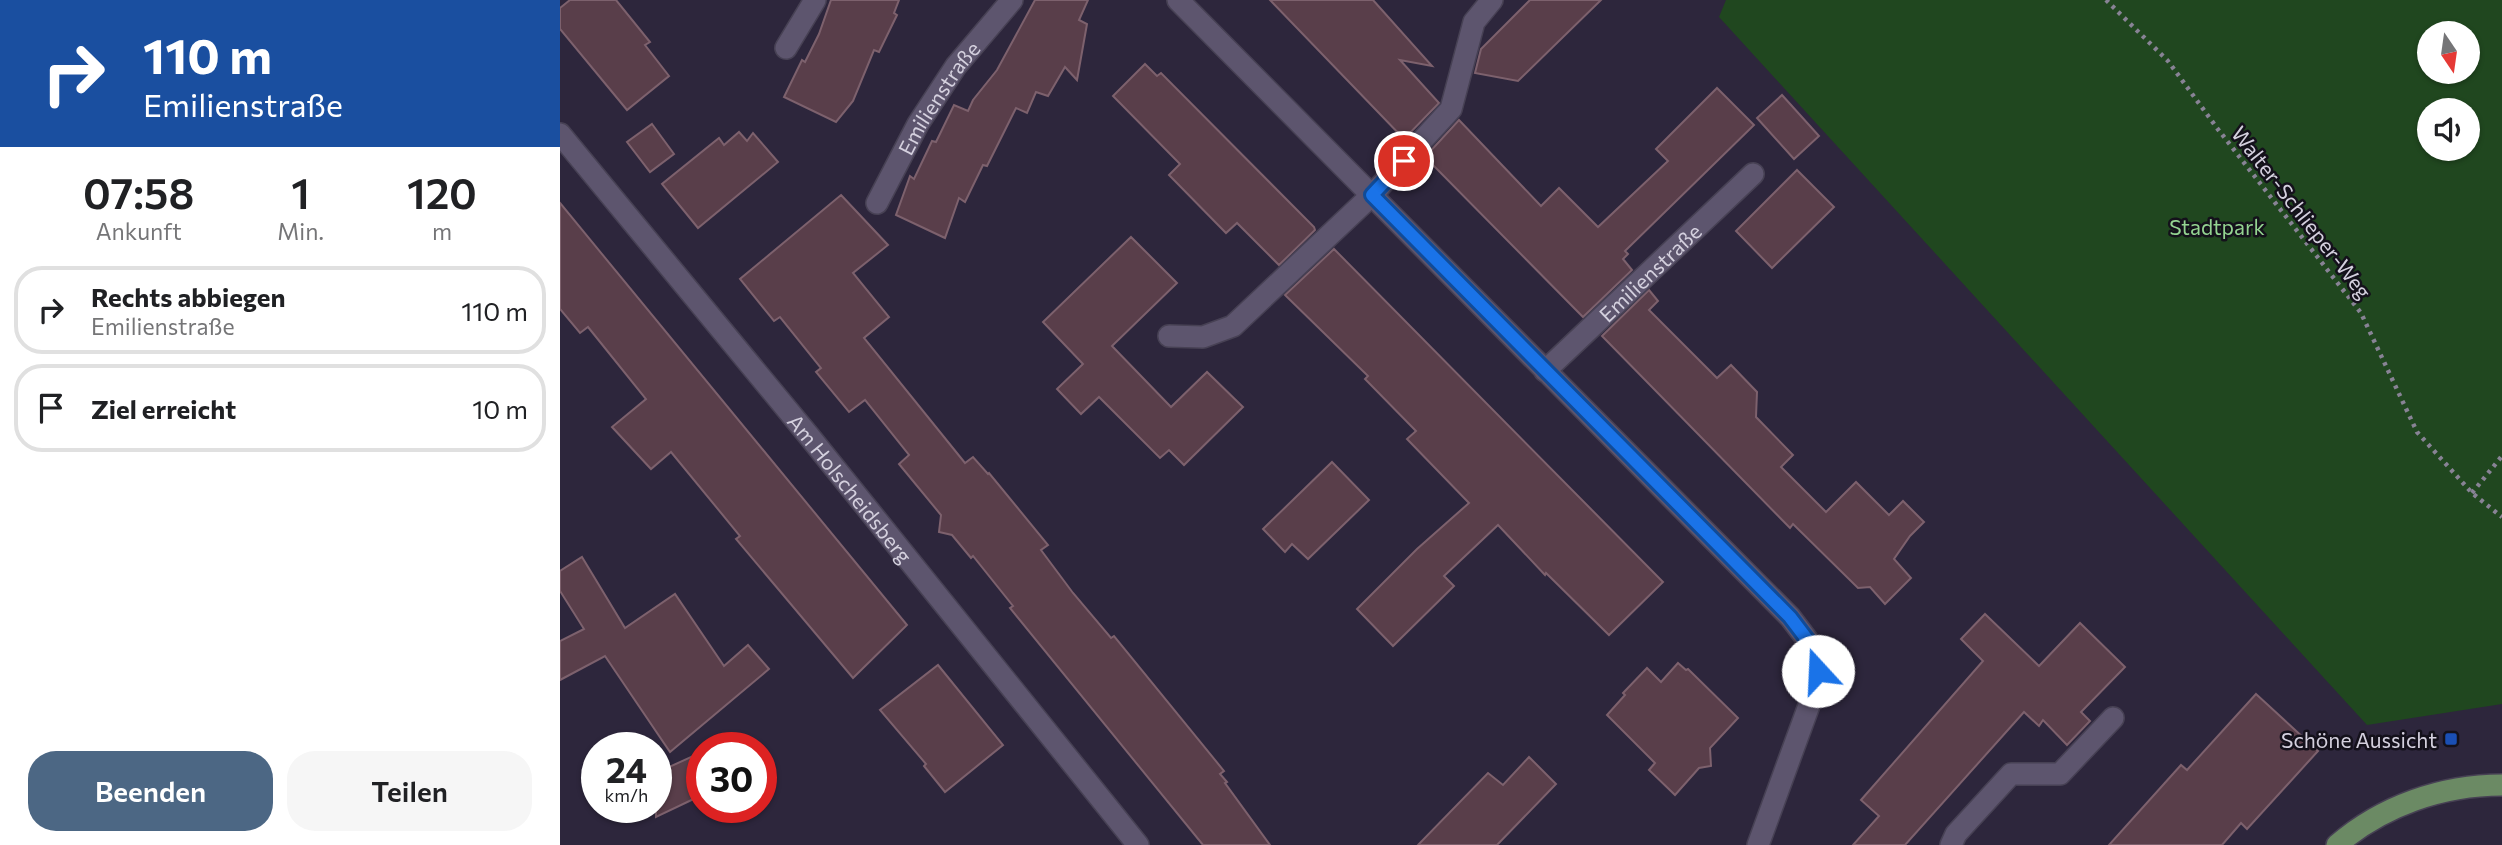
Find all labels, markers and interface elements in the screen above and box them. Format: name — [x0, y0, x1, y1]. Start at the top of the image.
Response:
north arrow — [2417, 21, 2480, 84]
map controls — [2417, 21, 2480, 161]
text: 110 m — [143, 24, 272, 84]
icon: right — [28, 28, 119, 119]
street label: Emilienstraße — [892, 36, 984, 159]
text: Emilienstraße — [143, 84, 343, 124]
button: sound — [2417, 98, 2480, 161]
street label: Walter-Schlieper-Weg — [2227, 121, 2377, 303]
pin — [1374, 131, 1434, 191]
icon: arrive — [1385, 142, 1423, 180]
text: 07:58 — [83, 166, 194, 218]
text: 1 — [291, 166, 310, 218]
text: 120 — [407, 166, 477, 218]
park label: Stadtpark — [2169, 214, 2265, 239]
text: Ankunft — [96, 217, 182, 245]
text: Min. — [277, 217, 324, 245]
text: m — [432, 217, 452, 245]
street label: Emilienstraße — [1593, 218, 1706, 326]
text: Rechts abbiegen — [91, 281, 286, 312]
icon: right — [32, 291, 70, 329]
text: 110 m — [461, 295, 528, 326]
text: Emilienstraße — [91, 312, 235, 340]
icon: arrive — [32, 389, 70, 427]
text: Ziel erreicht — [91, 393, 236, 424]
text: 10 m — [472, 393, 528, 424]
street label: Am Holscheidsberg — [783, 408, 918, 567]
position arrow — [1781, 634, 1855, 708]
place label: Schöne Aussicht — [2281, 727, 2437, 752]
marker: Schöne Aussicht — [2443, 731, 2459, 747]
speed limit sign: 30 — [686, 732, 777, 823]
text: 24 — [606, 747, 647, 790]
button: Beenden — [28, 751, 273, 831]
button: Teilen — [287, 751, 532, 831]
text: km/h — [605, 784, 648, 806]

